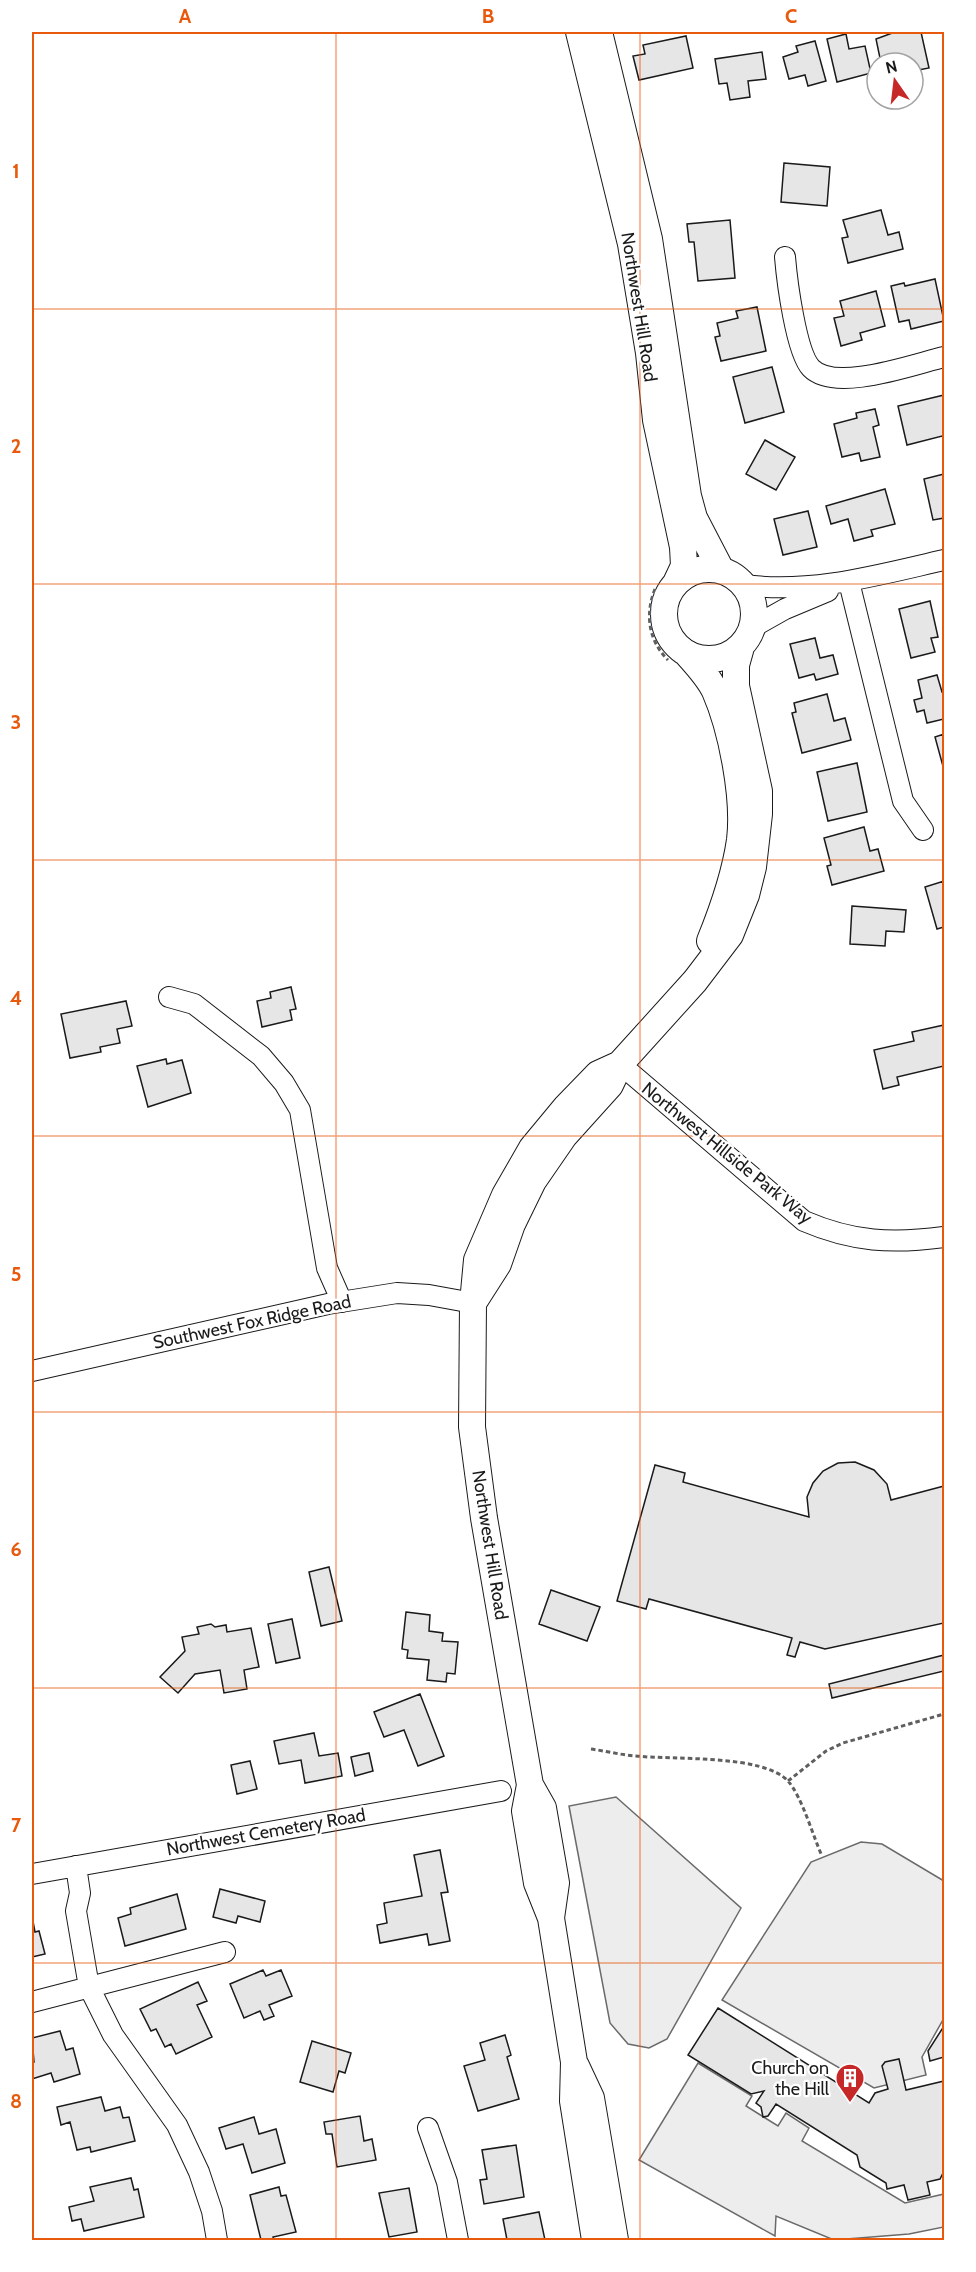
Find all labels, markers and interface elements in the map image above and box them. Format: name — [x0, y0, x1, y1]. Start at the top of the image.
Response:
text: A — [179, 4, 192, 28]
text: B — [482, 4, 494, 28]
text: C — [785, 4, 797, 28]
north arrow — [865, 51, 925, 111]
text: N — [884, 56, 899, 78]
text: 1 — [12, 159, 20, 183]
street label: Northwest Hill Road — [616, 231, 662, 383]
text: 2 — [11, 434, 21, 458]
text: 3 — [11, 710, 21, 734]
text: 4 — [10, 986, 22, 1010]
street label: Northwest Hillside Park Way — [637, 1077, 817, 1229]
text: 5 — [11, 1262, 21, 1286]
street label: Southwest Fox Ridge Road — [151, 1290, 353, 1354]
street label: Northwest Hill Road — [467, 1469, 513, 1621]
text: 6 — [10, 1537, 22, 1561]
street label: Northwest Cemetery Road — [165, 1804, 367, 1860]
text: 7 — [11, 1813, 22, 1837]
place label: Church on the Hill — [751, 2057, 830, 2100]
building icon: Church on the Hill — [834, 2062, 866, 2104]
text: 8 — [10, 2089, 22, 2113]

